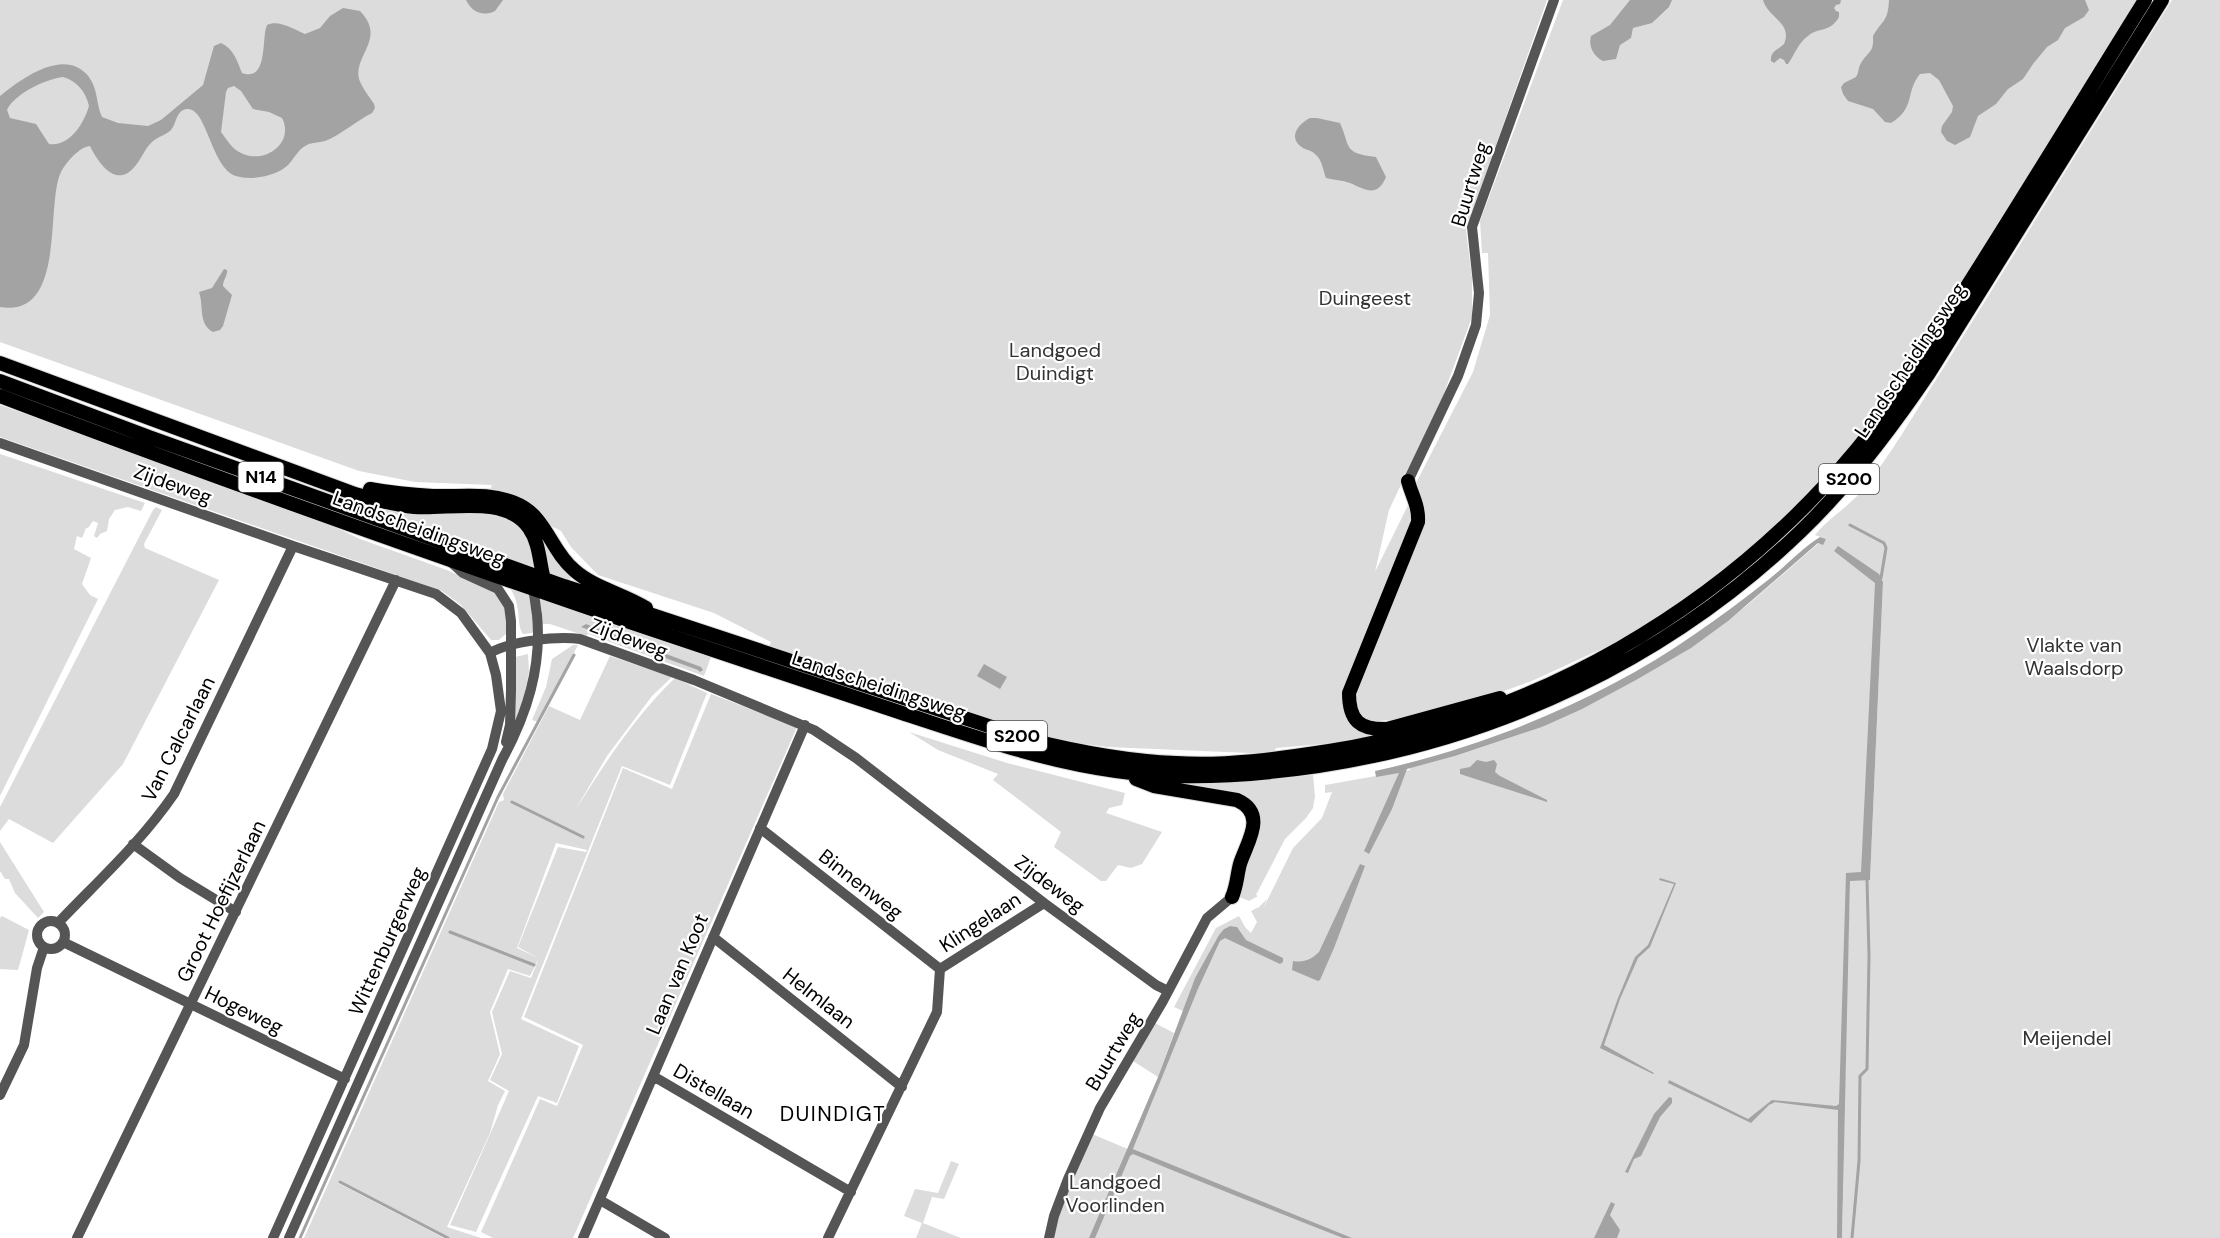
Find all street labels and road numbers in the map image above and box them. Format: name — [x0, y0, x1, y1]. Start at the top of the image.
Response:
street label: Buurtweg — [1445, 138, 1495, 230]
street label: Landscheidingsweg — [1848, 277, 1972, 443]
street label: Zijdeweg — [130, 458, 216, 510]
road number: N14 — [238, 462, 284, 492]
road number: S200 — [1819, 464, 1879, 494]
street label: Landscheidingsweg — [329, 485, 509, 571]
street label: Zijdeweg — [586, 612, 672, 664]
street label: Landscheidingsweg — [789, 645, 969, 725]
street label: Van Calcarlaan — [135, 672, 221, 806]
road number: S200 — [987, 721, 1047, 751]
street label: Groot Hoefijzerlaan — [170, 816, 272, 986]
street label: Binnenweg — [814, 843, 908, 925]
street label: Zijdeweg — [1010, 849, 1090, 919]
street label: Wittenburgerweg — [343, 862, 431, 1020]
street label: Klingelaan — [934, 886, 1026, 958]
street label: Laan van Koot — [640, 909, 714, 1038]
street label: Helmlaan — [778, 962, 860, 1034]
street label: Hogeweg — [200, 980, 288, 1040]
street label: Buurtweg — [1079, 1007, 1147, 1095]
street label: Distellaan — [669, 1057, 759, 1125]

